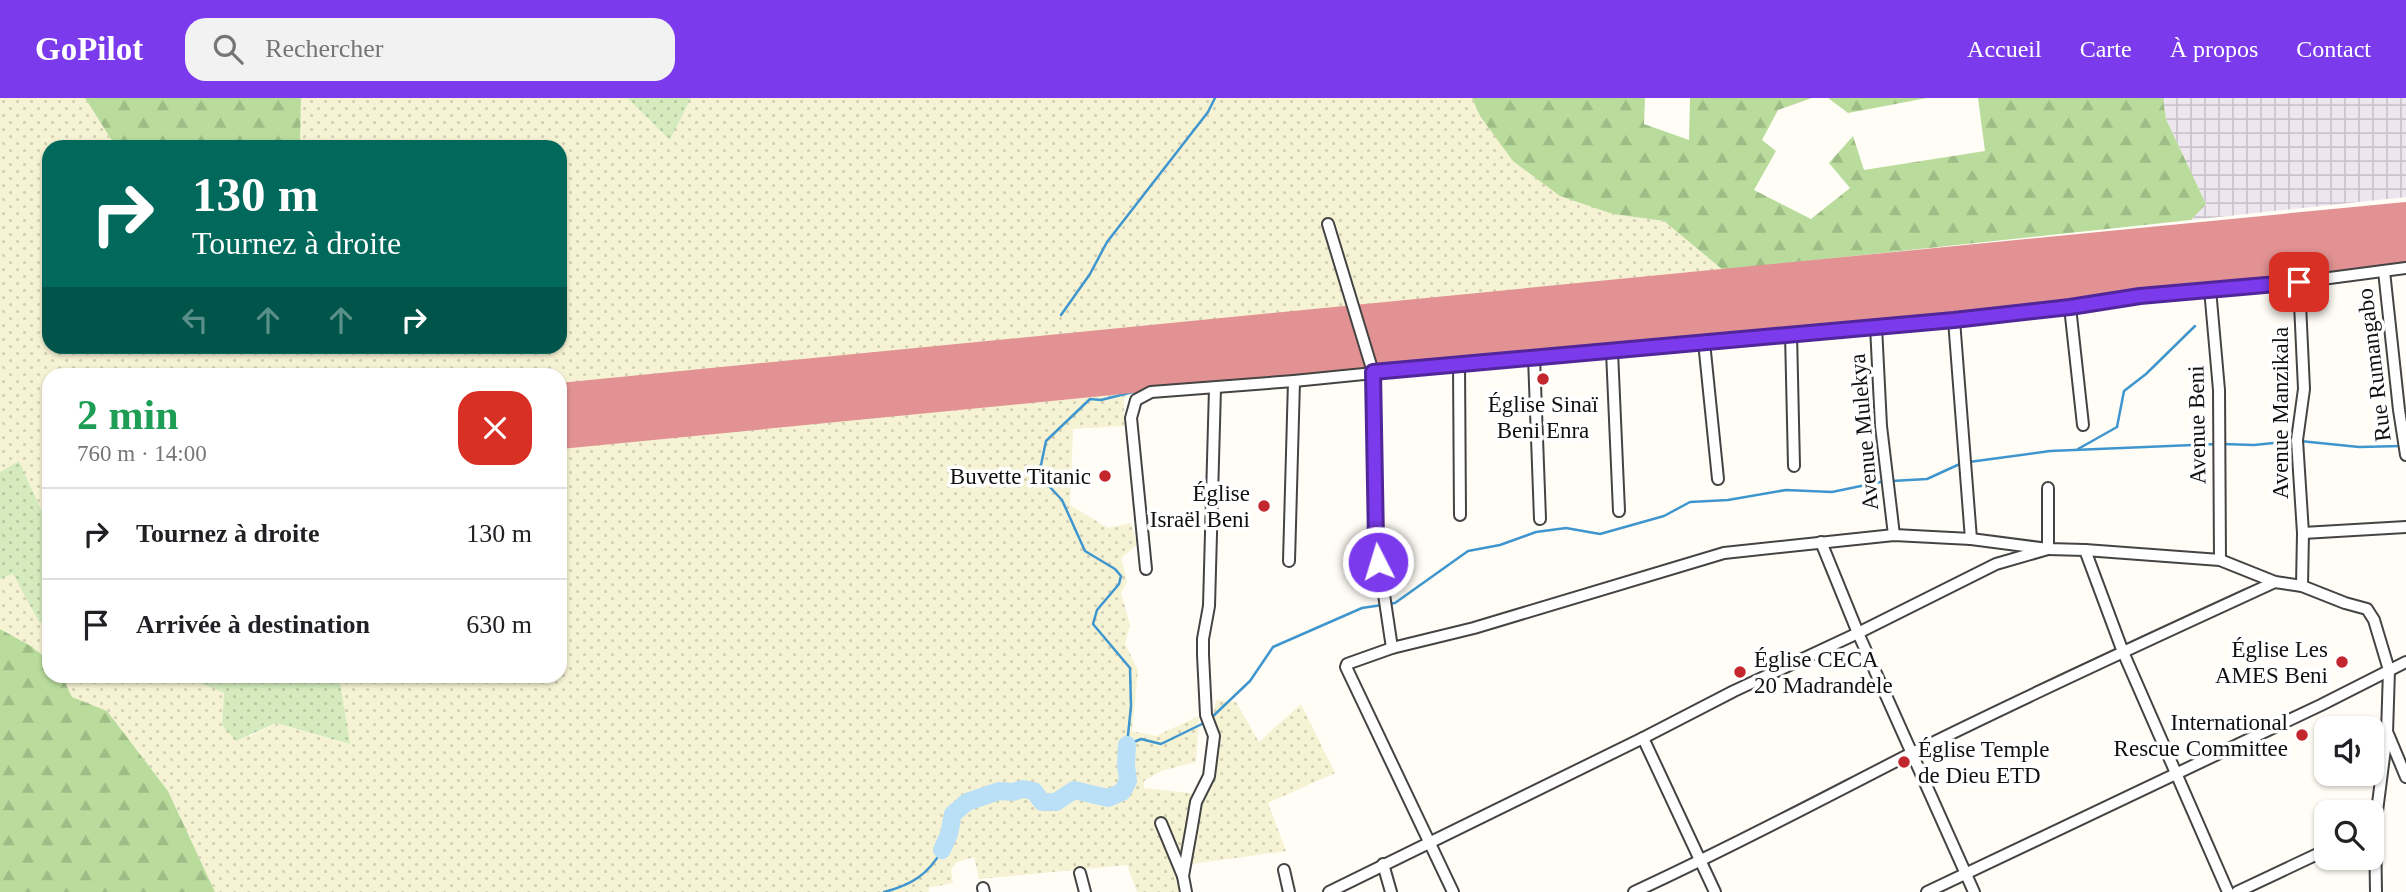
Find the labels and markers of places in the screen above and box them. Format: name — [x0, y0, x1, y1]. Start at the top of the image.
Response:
pin — [2269, 252, 2329, 312]
marker: Église Sinaï Beni Enra — [1535, 371, 1551, 387]
place label: Église Sinaï Beni Enra — [1488, 392, 1599, 443]
place label: Buvette Titanic — [950, 464, 1091, 489]
marker: Buvette Titanic — [1097, 468, 1113, 484]
place label: Église Israël Beni — [1150, 481, 1250, 532]
marker: Église Israël Beni — [1256, 498, 1272, 514]
place label: Église Les AMES Beni — [2215, 637, 2328, 688]
place label: Église CECA 20 Madrandele — [1754, 647, 1893, 698]
marker: Église Les AMES Beni — [2334, 654, 2350, 670]
marker: Église CECA 20 Madrandele — [1732, 664, 1748, 680]
place label: International Rescue Committee — [2114, 710, 2288, 761]
marker: International Rescue Committee — [2294, 727, 2310, 743]
place label: Église Temple de Dieu ETD — [1918, 737, 2049, 788]
marker: Église Temple de Dieu ETD — [1896, 754, 1912, 770]

